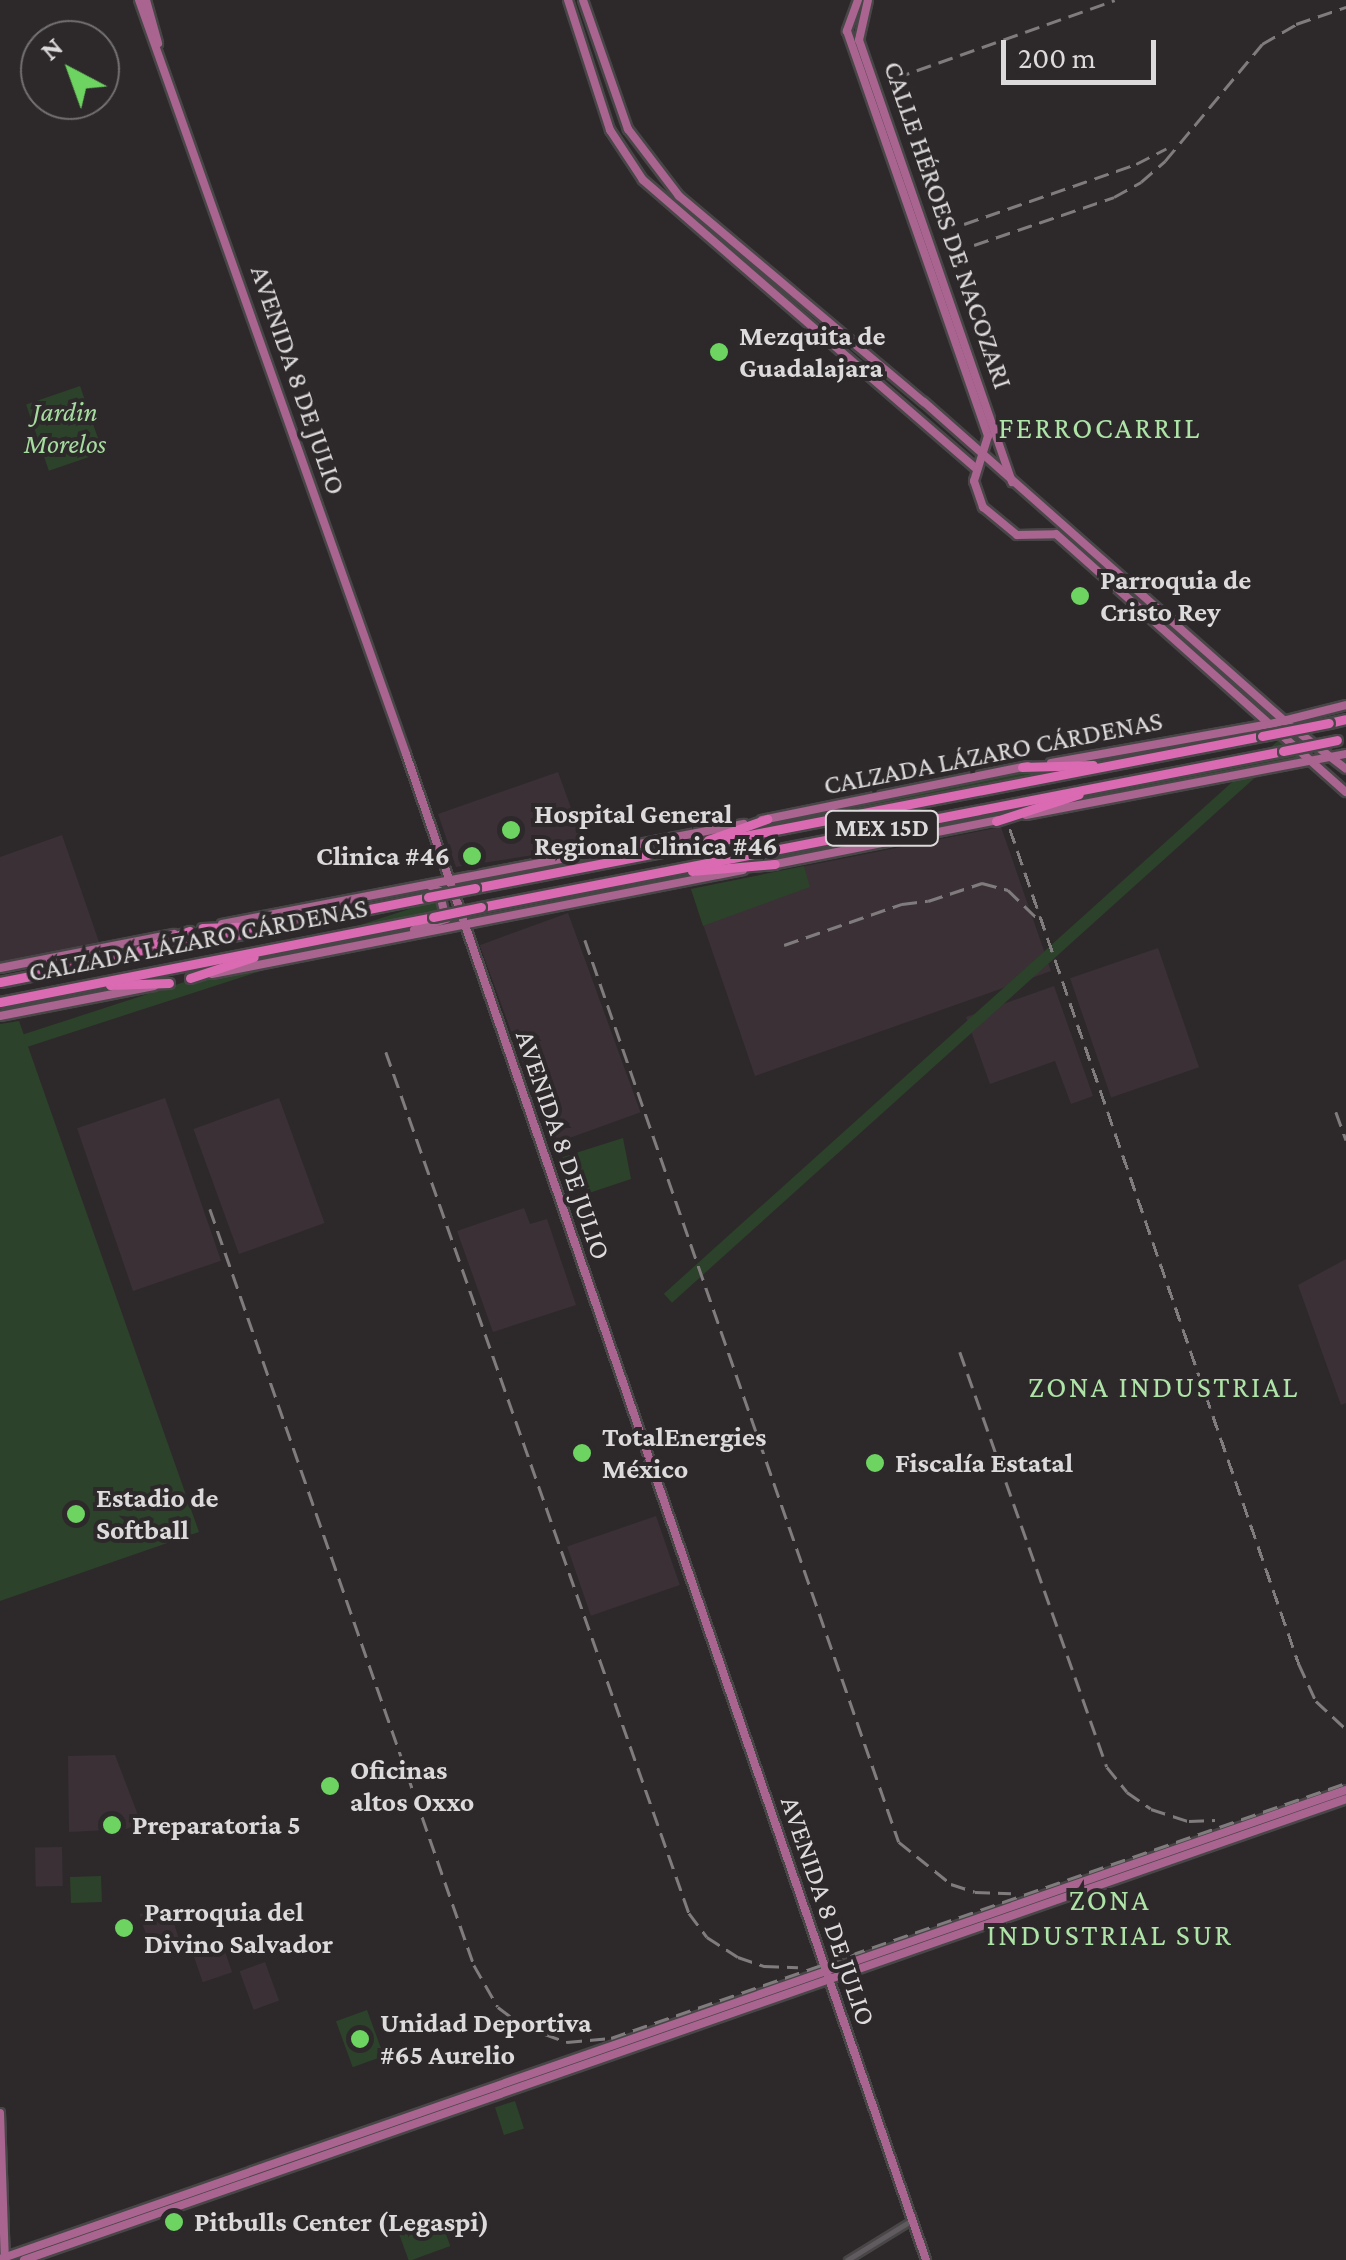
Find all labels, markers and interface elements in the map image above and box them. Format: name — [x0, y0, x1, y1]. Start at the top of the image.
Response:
north arrow — [20, 20, 120, 120]
scale bar — [1006, 20, 1161, 82]
text: N — [34, 31, 69, 66]
text: 200 m — [1018, 41, 1096, 74]
street label: CALLE HÉROES DE NACOZARI — [876, 57, 1020, 393]
street label: AVENIDA 8 DE JULIO — [243, 261, 353, 499]
place label: Mezquita de Guadalajara — [739, 319, 886, 385]
marker: Mezquita de Guadalajara — [708, 341, 730, 363]
park label: Jardin Morelos — [24, 395, 106, 461]
district label: FERROCARRIL — [998, 410, 1202, 446]
place label: Parroquia de Cristo Rey — [1100, 563, 1251, 629]
marker: Parroquia de Cristo Rey — [1069, 585, 1091, 607]
street label: CALZADA LÁZARO CÁRDENAS — [821, 704, 1165, 802]
place label: Hospital General Regional Clinica #46 — [534, 797, 778, 863]
road number: MEX 15D — [824, 808, 940, 848]
marker: Hospital General Regional Clinica #46 — [498, 817, 524, 843]
place label: Clinica #46 — [316, 839, 450, 873]
marker: Clinica #46 — [459, 843, 485, 869]
street label: CALZADA LÁZARO CÁRDENAS — [26, 891, 370, 989]
street label: AVENIDA 8 DE JULIO — [508, 1026, 618, 1264]
district label: ZONA INDUSTRIAL — [1028, 1369, 1300, 1405]
place label: TotalEnergies México — [602, 1420, 766, 1486]
marker: TotalEnergies México — [571, 1442, 593, 1464]
place label: Fiscalía Estatal — [895, 1446, 1073, 1480]
marker: Fiscalía Estatal — [864, 1452, 886, 1474]
place label: Estadio de Softball — [96, 1481, 219, 1547]
marker: Estadio de Softball — [65, 1503, 87, 1525]
place label: Oficinas altos Oxxo — [350, 1753, 474, 1819]
marker: Oficinas altos Oxxo — [319, 1775, 341, 1797]
street label: AVENIDA 8 DE JULIO — [773, 1792, 883, 2030]
place label: Preparatoria 5 — [132, 1808, 301, 1842]
marker: Preparatoria 5 — [101, 1814, 123, 1836]
district label: ZONA INDUSTRIAL SUR — [987, 1882, 1233, 1952]
place label: Parroquia del Divino Salvador — [144, 1895, 333, 1961]
marker: Parroquia del Divino Salvador — [113, 1917, 135, 1939]
place label: Unidad Deportiva #65 Aurelio — [380, 2006, 592, 2072]
marker: Unidad Deportiva #65 Aurelio — [349, 2028, 371, 2050]
place label: Pitbulls Center (Legaspi) — [194, 2205, 489, 2239]
marker: Pitbulls Center (Legaspi) — [163, 2211, 185, 2233]

